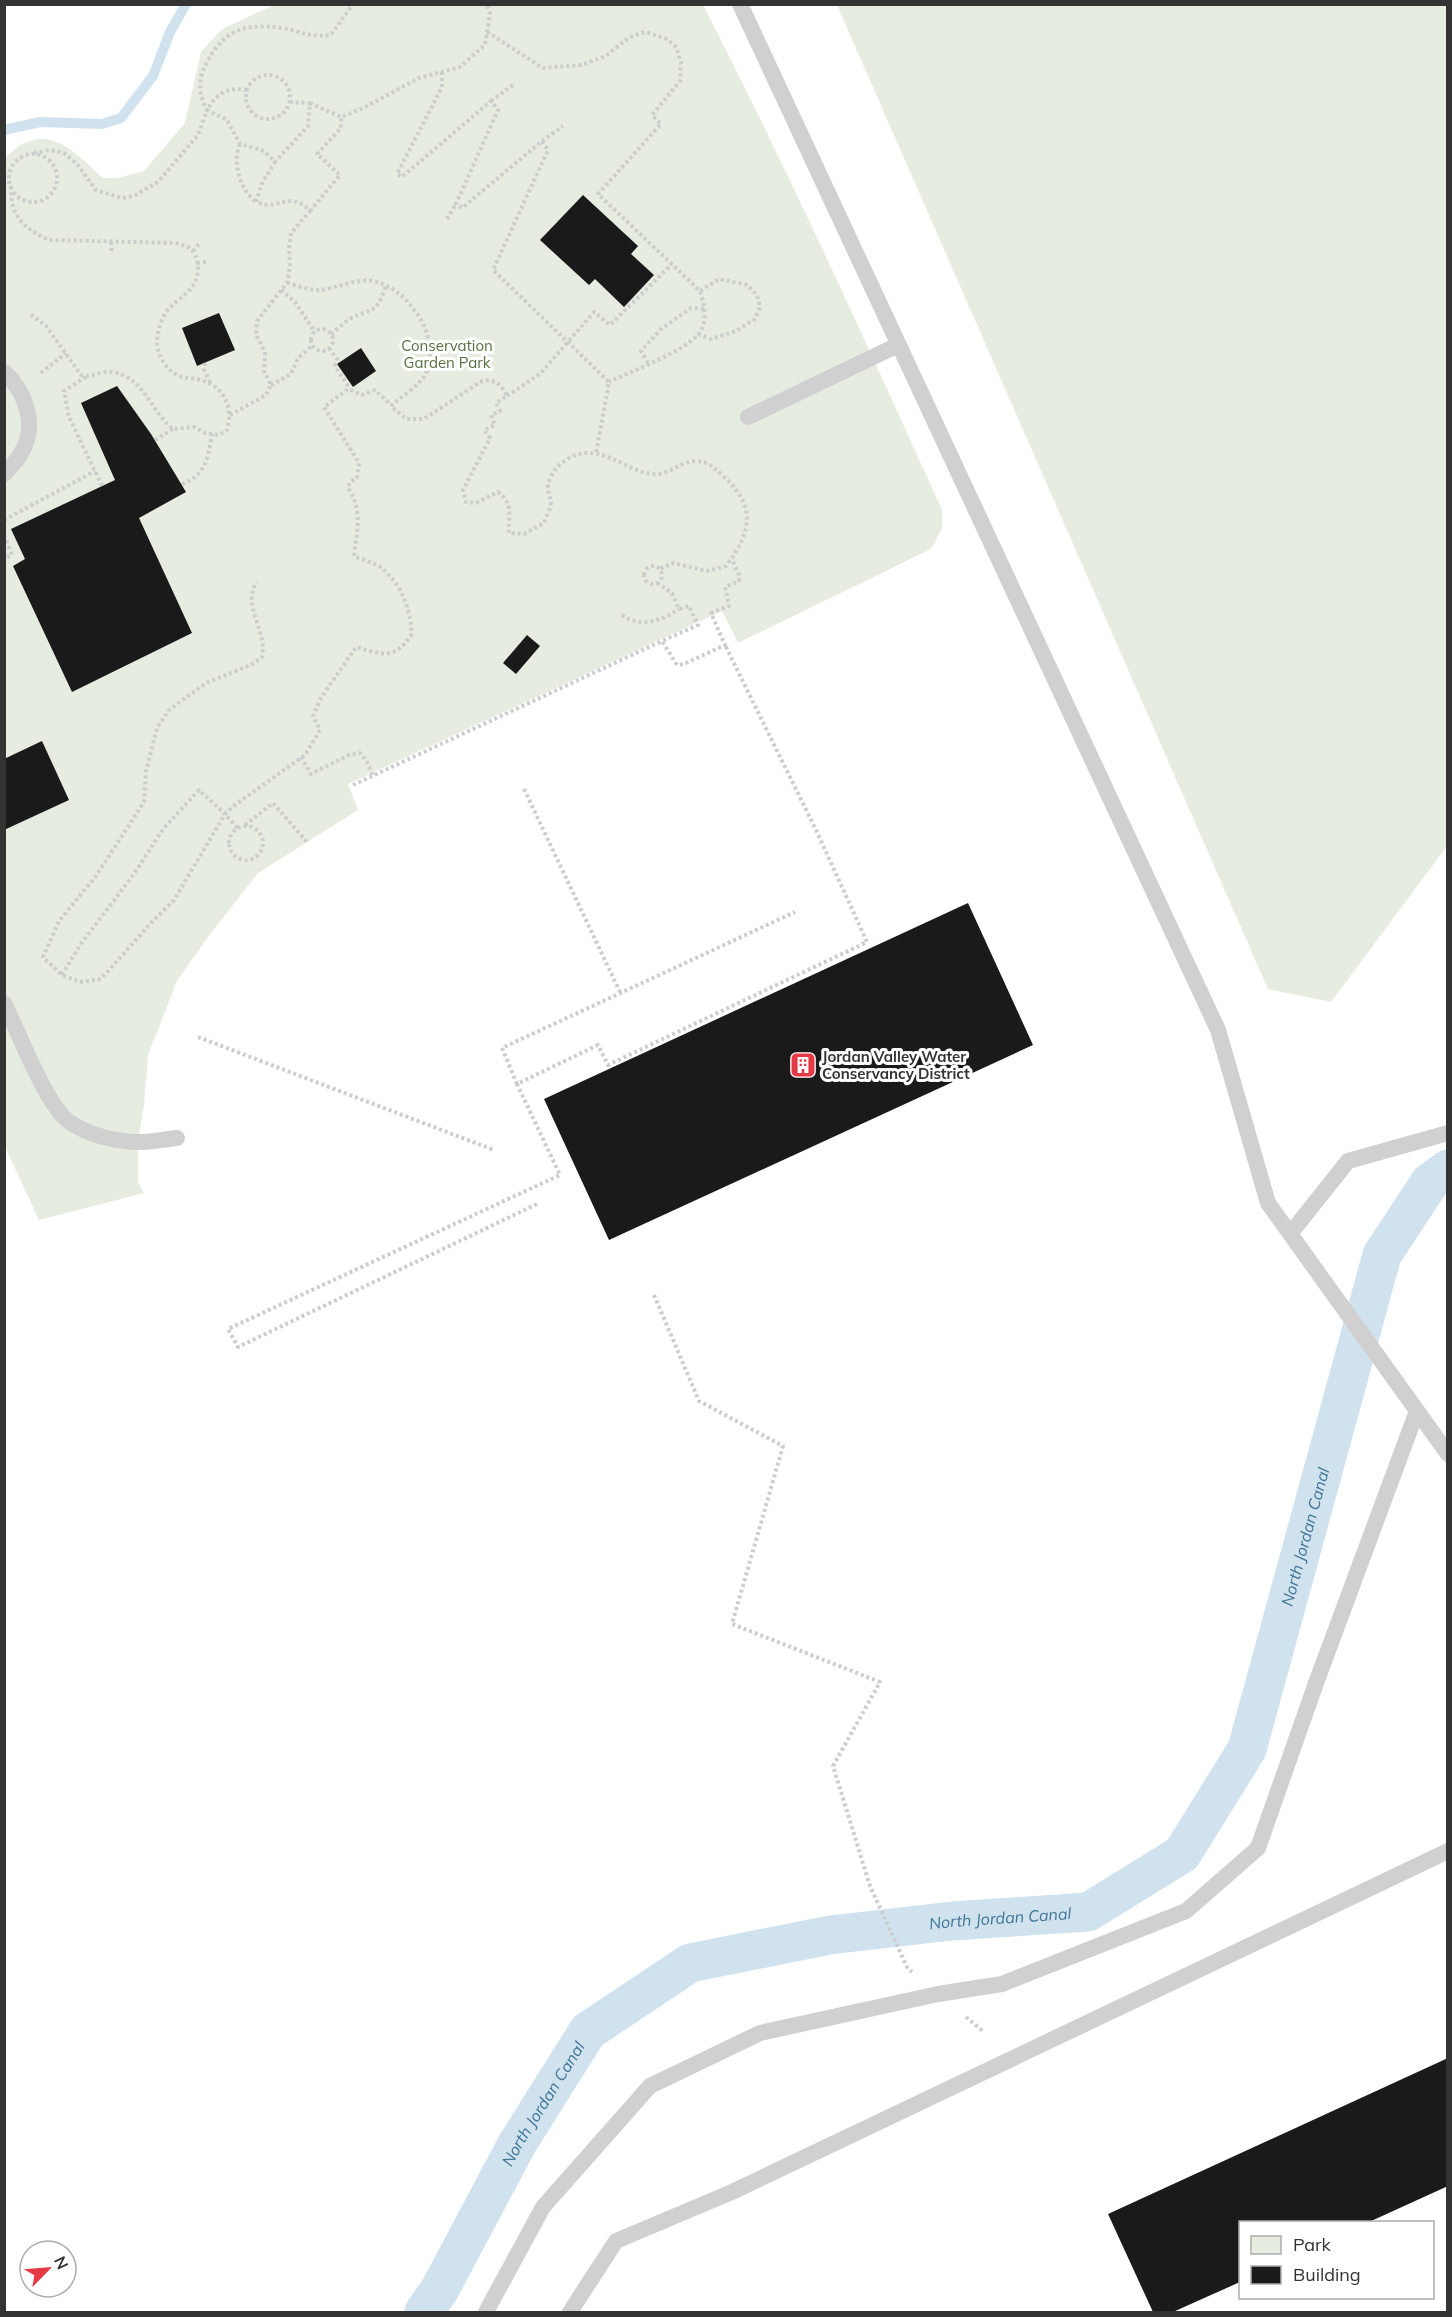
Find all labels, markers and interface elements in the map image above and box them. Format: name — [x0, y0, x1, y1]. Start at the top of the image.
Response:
park label: Conservation Garden Park — [401, 336, 493, 372]
place label: Jordan Valley Water Conservancy District — [822, 1047, 970, 1083]
building icon: Jordan Valley Water Conservancy District — [788, 1050, 818, 1080]
water label: North Jordan Canal — [1277, 1465, 1333, 1608]
water label: North Jordan Canal — [928, 1903, 1072, 1934]
water label: North Jordan Canal — [497, 2038, 589, 2169]
legend — [1239, 2221, 1434, 2299]
text: Park — [1293, 2233, 1332, 2256]
north arrow — [18, 2239, 78, 2299]
text: N — [50, 2253, 73, 2272]
text: Building — [1293, 2263, 1361, 2286]

